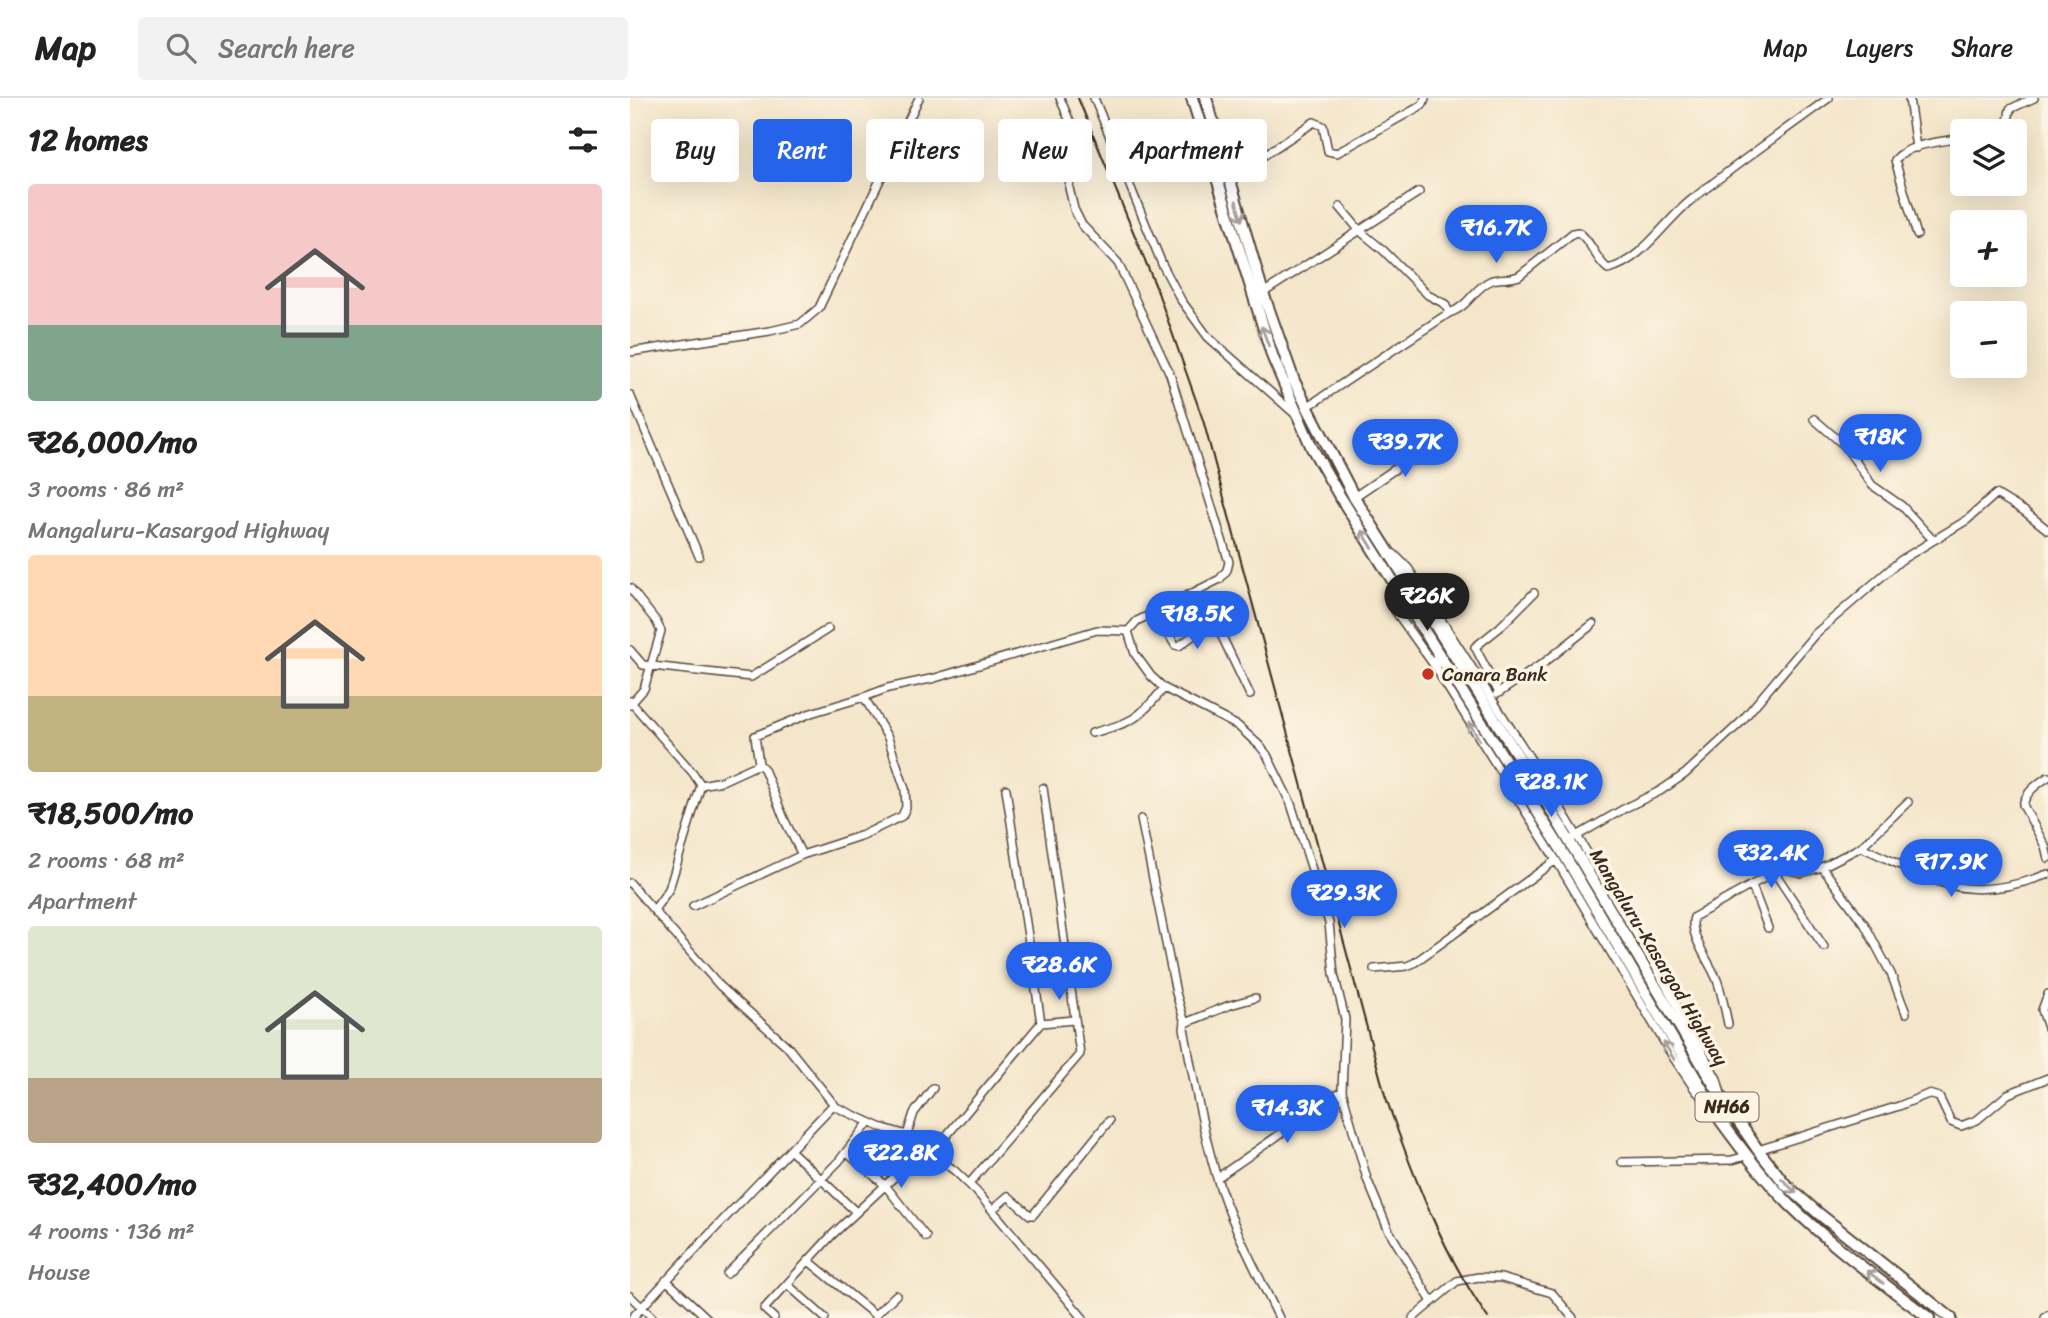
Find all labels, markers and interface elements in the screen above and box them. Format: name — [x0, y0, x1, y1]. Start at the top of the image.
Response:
search box — [138, 17, 628, 80]
text: Map — [35, 19, 96, 77]
text: Search here — [218, 25, 355, 71]
text: Map — [1763, 27, 1808, 69]
text: Layers — [1846, 27, 1913, 69]
text: Share — [1951, 27, 2013, 69]
icon: search — [162, 29, 200, 67]
text: 12 homes — [28, 113, 148, 167]
chip: Buy — [651, 119, 739, 182]
chip: Rent — [753, 119, 852, 182]
chip: Filters — [866, 119, 984, 182]
chip: New — [998, 119, 1092, 182]
chip: Apartment — [1106, 119, 1267, 182]
map controls — [1950, 119, 2027, 378]
button: layers — [1950, 119, 2027, 196]
icon: filters — [564, 121, 602, 159]
one-way arrow — [1234, 199, 1247, 221]
pin: ₹16.7K — [1439, 206, 1553, 265]
text: ₹16.7K — [1461, 207, 1531, 248]
button: + — [1950, 210, 2027, 287]
icon: home — [252, 230, 378, 356]
button: − — [1950, 301, 2027, 378]
one-way arrow — [1258, 326, 1270, 348]
pin: ₹18K — [1839, 414, 1921, 474]
text: ₹26,000/mo — [28, 415, 197, 469]
text: ₹18K — [1855, 416, 1905, 457]
pin: ₹39.7K — [1348, 420, 1462, 479]
text: ₹39.7K — [1368, 421, 1442, 462]
text: 3 rooms · 86 m² — [28, 469, 184, 510]
text: Mangaluru-Kasargod Highway — [28, 510, 329, 551]
one-way arrow — [1359, 530, 1373, 550]
pin: ₹26K — [1386, 574, 1468, 633]
text: ₹26K — [1400, 575, 1454, 616]
pin: ₹18.5K — [1140, 592, 1254, 651]
text: ₹18.5K — [1161, 593, 1233, 634]
icon: home — [252, 601, 378, 727]
place label: Canara Bank — [1442, 658, 1548, 691]
marker: Canara Bank — [1420, 666, 1436, 682]
one-way arrow — [1467, 721, 1481, 741]
pin: ₹28.1K — [1494, 760, 1608, 819]
text: ₹28.1K — [1516, 761, 1586, 802]
text: ₹18,500/mo — [28, 786, 193, 840]
pin: ₹32.4K — [1714, 830, 1828, 890]
text: ₹32.4K — [1734, 832, 1808, 873]
text: 2 rooms · 68 m² — [28, 840, 185, 881]
pin: ₹17.9K — [1894, 840, 2008, 899]
text: ₹17.9K — [1916, 841, 1986, 882]
street label: Mangaluru-Kasargod Highway — [1581, 842, 1737, 1072]
pin: ₹29.3K — [1287, 870, 1401, 930]
text: ₹29.3K — [1307, 872, 1381, 913]
text: Apartment — [28, 881, 137, 922]
pin: ₹28.6K — [1002, 942, 1116, 1002]
text: ₹28.6K — [1022, 944, 1096, 985]
icon: home — [252, 972, 378, 1098]
one-way arrow — [1661, 1041, 1675, 1061]
pin: ₹14.3K — [1230, 1086, 1344, 1145]
text: ₹14.3K — [1252, 1087, 1322, 1128]
road number: NH66 — [1696, 1092, 1758, 1122]
pin: ₹22.8K — [844, 1130, 958, 1190]
text: ₹22.8K — [864, 1132, 938, 1173]
text: ₹32,400/mo — [28, 1157, 196, 1211]
one-way arrow — [1781, 1178, 1798, 1195]
text: 4 rooms · 136 m² — [28, 1211, 195, 1252]
text: House — [28, 1252, 90, 1293]
one-way arrow — [1866, 1269, 1885, 1284]

